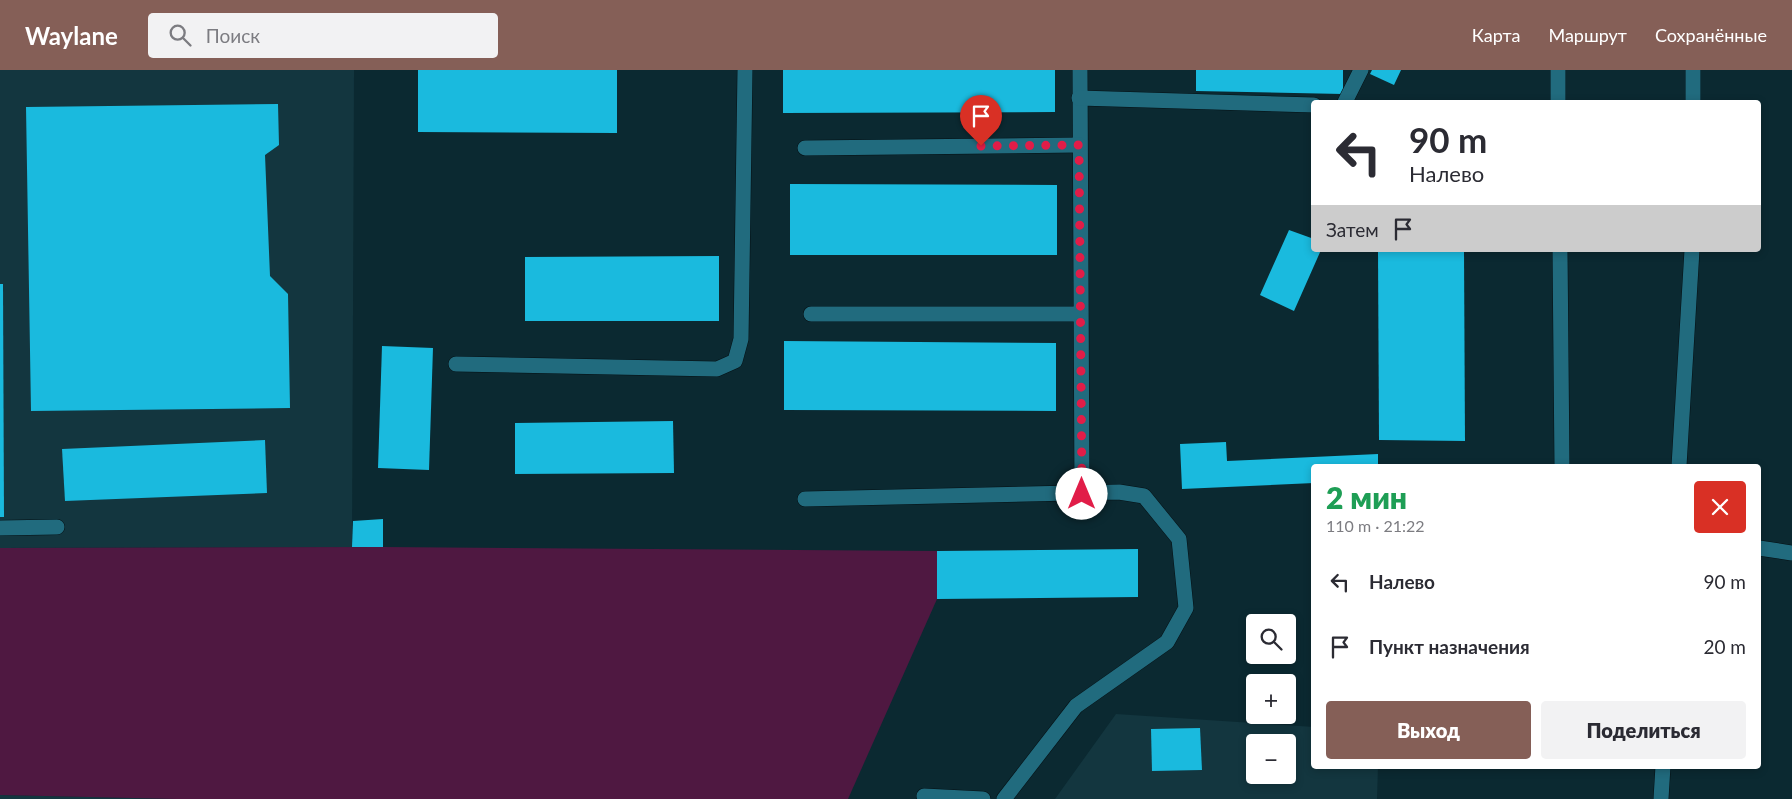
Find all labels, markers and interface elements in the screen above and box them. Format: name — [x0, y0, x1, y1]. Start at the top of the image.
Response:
search box — [148, 13, 498, 58]
text: Waylane — [25, 21, 118, 50]
icon: search — [166, 21, 194, 49]
text: Поиск — [206, 24, 260, 47]
text: Карта — [1472, 24, 1520, 46]
text: Маршрут — [1548, 24, 1627, 46]
text: Сохранённые — [1655, 24, 1767, 46]
pin — [960, 95, 1002, 146]
icon: arrive — [967, 102, 995, 130]
text: 90 m — [1409, 118, 1487, 160]
icon: left — [1326, 120, 1391, 185]
text: Налево — [1409, 160, 1484, 187]
icon: arrive — [1389, 215, 1417, 243]
text: Затем — [1326, 218, 1379, 241]
position arrow — [1055, 467, 1107, 519]
text: 2 мин — [1326, 479, 1407, 515]
button: close — [1694, 481, 1746, 533]
text: 110 m · 21:22 — [1326, 516, 1425, 535]
icon: left — [1326, 568, 1354, 596]
text: Налево — [1369, 570, 1435, 593]
text: 90 m — [1703, 570, 1746, 593]
map controls — [1246, 614, 1296, 784]
button: search — [1246, 614, 1296, 664]
icon: arrive — [1326, 633, 1354, 661]
text: Пункт назначения — [1369, 635, 1530, 658]
text: 20 m — [1703, 635, 1746, 658]
button: + — [1246, 674, 1296, 724]
button: Выход — [1326, 701, 1531, 759]
button: Поделиться — [1541, 701, 1746, 759]
button: − — [1246, 734, 1296, 784]

